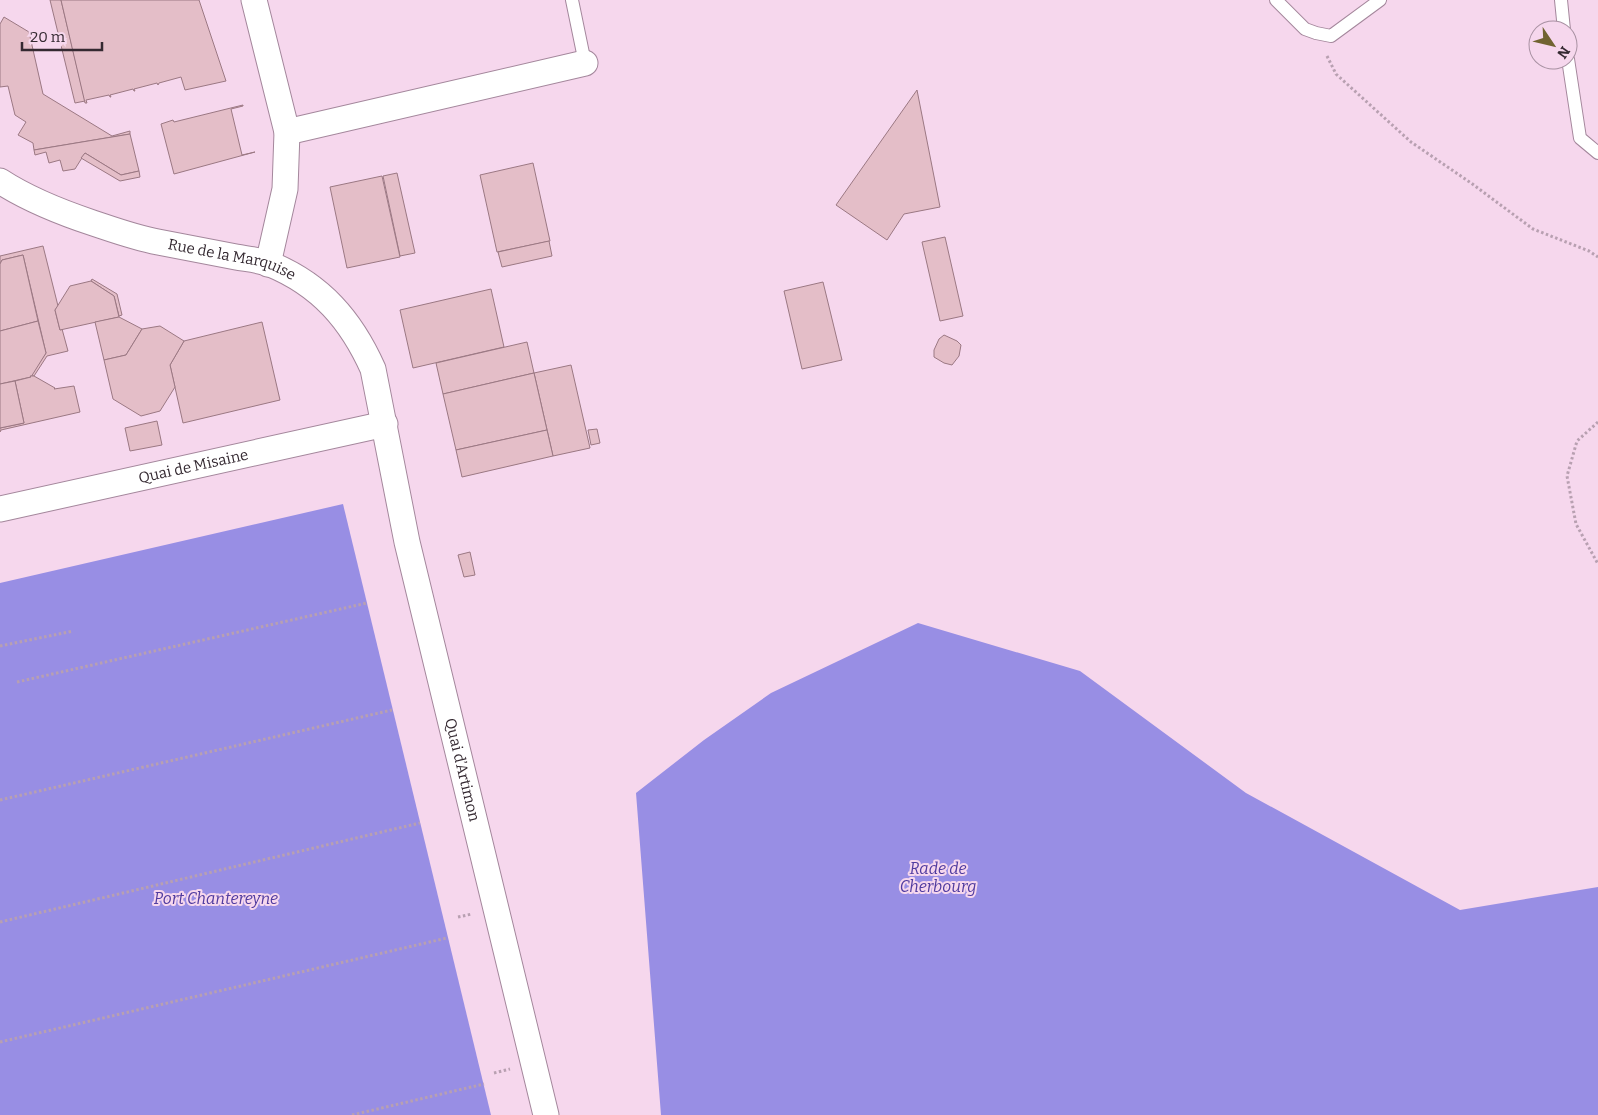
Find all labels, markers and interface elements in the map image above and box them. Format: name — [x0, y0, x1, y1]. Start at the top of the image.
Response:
scale bar — [22, 20, 102, 52]
north arrow — [1528, 20, 1578, 70]
text: 20 m — [30, 28, 66, 46]
text: N — [1553, 43, 1573, 62]
street label: Rue de la Marquise — [166, 235, 299, 284]
street label: Quai de Misaine — [137, 445, 250, 487]
street label: Quai d’Artimon — [441, 716, 484, 824]
water label: Rade de Cherbourg — [900, 859, 976, 896]
water label: Port Chantereyne — [154, 889, 278, 908]

